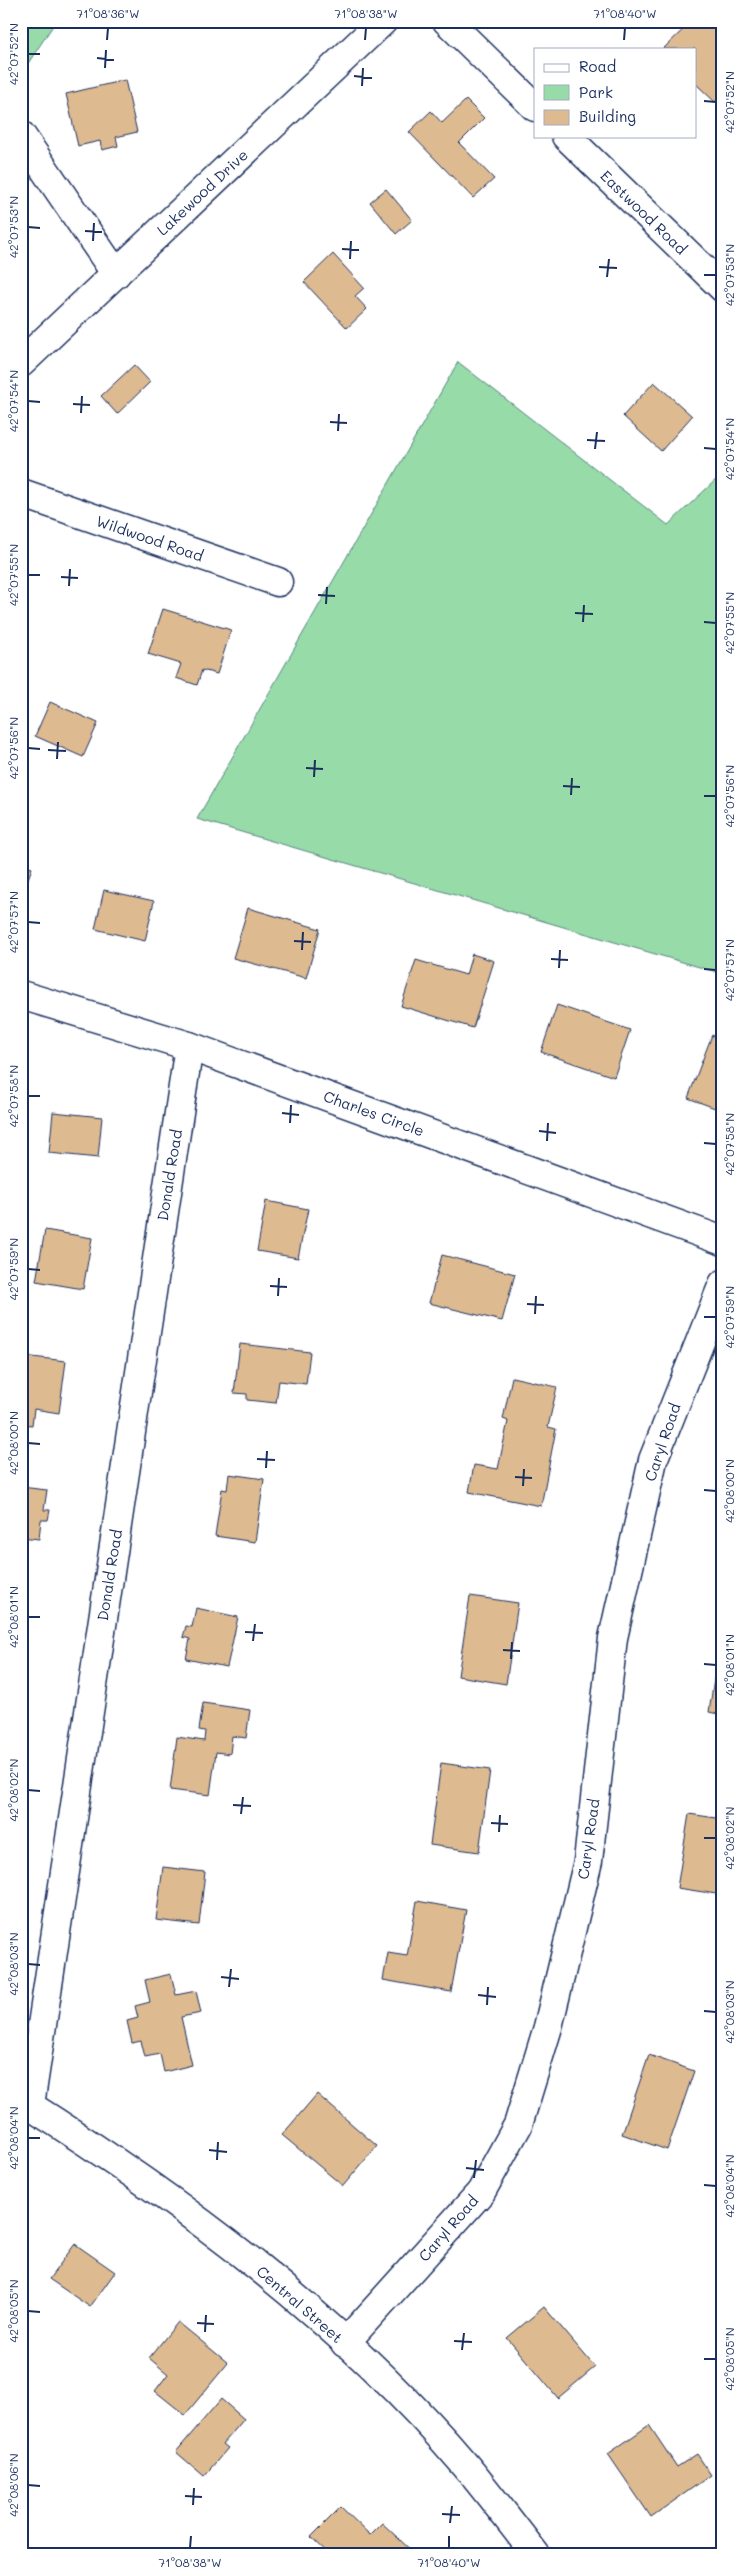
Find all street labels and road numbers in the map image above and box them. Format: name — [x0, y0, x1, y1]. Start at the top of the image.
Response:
street label: Lakewood Drive — [152, 144, 252, 240]
street label: Eastwood Road — [596, 166, 692, 258]
street label: Wildwood Road — [94, 510, 206, 566]
street label: Charles Circle — [321, 1085, 427, 1141]
street label: Donald Road — [152, 1128, 186, 1222]
street label: Caryl Road — [639, 1400, 685, 1484]
street label: Donald Road — [92, 1528, 126, 1622]
street label: Caryl Road — [572, 1797, 604, 1881]
street label: Caryl Road — [414, 2191, 482, 2265]
street label: Central Street — [253, 2261, 347, 2347]

